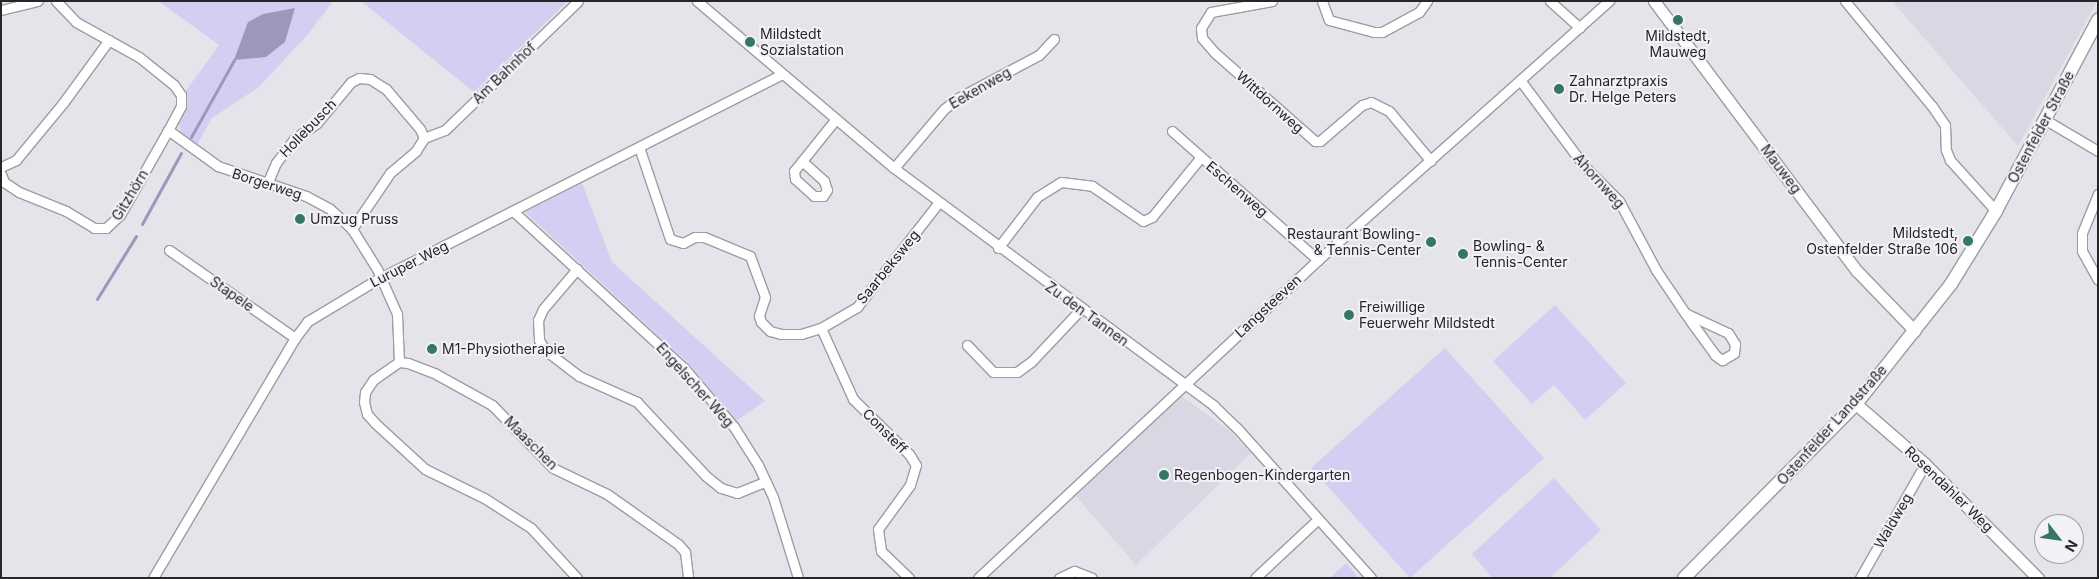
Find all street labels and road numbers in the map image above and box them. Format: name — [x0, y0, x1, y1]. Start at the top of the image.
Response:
street label: Am Bahnhof — [469, 39, 539, 107]
street label: Eekenweg — [946, 64, 1014, 112]
street label: Wittdornweg — [1233, 67, 1307, 137]
street label: Ostenfelder Straße — [2004, 68, 2078, 186]
street label: Hollebusch — [276, 95, 340, 161]
street label: Mauweg — [1757, 141, 1805, 197]
street label: Ahornweg — [1570, 150, 1628, 212]
street label: Eschenweg — [1203, 158, 1271, 220]
street label: Borgerweg — [230, 165, 304, 203]
street label: Gitzhörn — [108, 166, 152, 224]
street label: Saarbeksweg — [853, 227, 923, 307]
street label: Luruper Weg — [367, 237, 451, 291]
street label: Langsteeven — [1231, 271, 1305, 341]
street label: Stapele — [207, 273, 257, 315]
street label: Zu den Tannen — [1042, 278, 1132, 350]
street label: Engelscher Weg — [653, 339, 737, 431]
street label: Ostenfelder Landstraße — [1774, 362, 1890, 488]
street label: Consteff — [859, 405, 911, 457]
street label: Maaschen — [501, 413, 561, 473]
street label: Rosendahler Weg — [1901, 443, 1997, 535]
street label: Waldweg — [1871, 490, 1915, 552]

